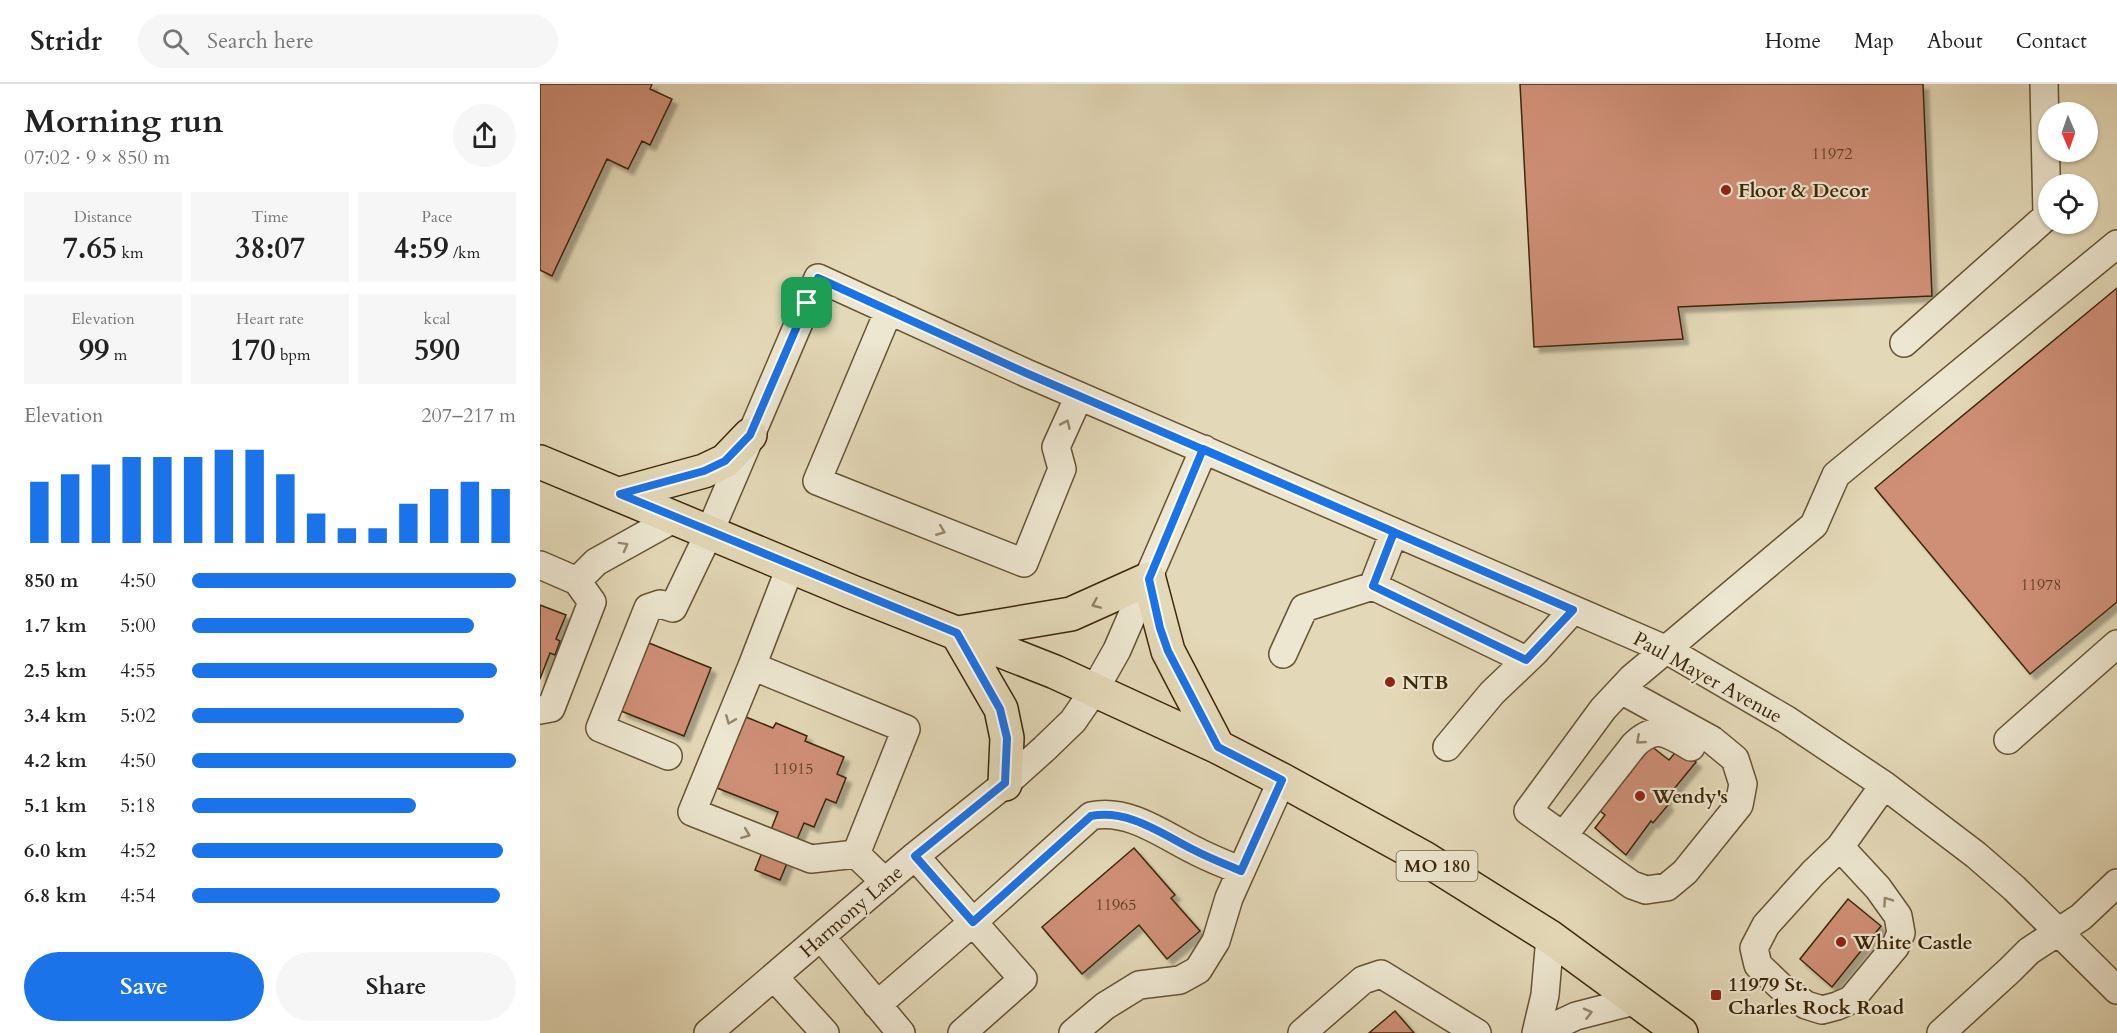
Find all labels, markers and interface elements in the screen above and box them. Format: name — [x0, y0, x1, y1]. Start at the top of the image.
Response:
search box — [138, 14, 558, 68]
text: Stridr — [30, 22, 102, 60]
icon: search — [159, 25, 192, 58]
text: Search here — [207, 26, 314, 56]
text: Home — [1765, 27, 1821, 56]
text: Map — [1854, 27, 1894, 56]
text: About — [1927, 27, 1983, 56]
text: Contact — [2016, 27, 2087, 56]
text: Morning run — [24, 99, 224, 144]
north arrow — [2038, 102, 2098, 162]
map controls — [2038, 102, 2098, 234]
button: share — [453, 104, 516, 167]
house number: 11972 — [1812, 143, 1852, 165]
text: 07:02 · 9 × 850 m — [24, 144, 170, 171]
button: locate — [2038, 174, 2098, 234]
place label: Floor & Decor — [1738, 177, 1869, 204]
marker: Floor & Decor — [1719, 183, 1733, 197]
text: Distance — [74, 206, 132, 228]
text: Time — [251, 206, 289, 228]
text: Pace — [422, 206, 452, 228]
text: 7.65 — [62, 228, 117, 269]
text: 38:07 — [235, 228, 305, 269]
text: 4:59 — [394, 228, 449, 269]
text: km — [117, 242, 144, 264]
text: /km — [449, 242, 480, 264]
pin — [781, 277, 832, 328]
icon: arrive — [790, 286, 823, 319]
text: Elevation — [71, 308, 135, 330]
text: Heart rate — [236, 308, 304, 330]
text: kcal — [424, 308, 450, 330]
text: 99 — [79, 330, 109, 371]
text: 170 — [229, 330, 276, 371]
text: 590 — [414, 330, 460, 371]
text: m — [109, 344, 127, 366]
text: bpm — [276, 344, 311, 366]
text: Elevation — [24, 402, 103, 429]
text: 207–217 m — [421, 402, 516, 429]
one-way arrow — [1059, 420, 1071, 431]
one-way arrow — [935, 524, 946, 536]
one-way arrow — [618, 542, 628, 553]
text: 850 m — [24, 567, 79, 594]
text: 4:50 — [120, 567, 156, 594]
house number: 11978 — [2021, 574, 2061, 596]
one-way arrow — [1091, 597, 1102, 609]
text: 1.7 km — [24, 612, 87, 639]
text: 5:00 — [120, 612, 156, 639]
street label: Paul Mayer Avenue — [1628, 625, 1787, 730]
text: 2.5 km — [24, 657, 87, 684]
text: 4:55 — [120, 657, 156, 684]
place label: NTB — [1402, 669, 1449, 696]
marker: NTB — [1383, 675, 1397, 689]
text: 3.4 km — [24, 702, 87, 729]
text: 5:02 — [120, 702, 156, 729]
one-way arrow — [725, 714, 737, 725]
one-way arrow — [1636, 733, 1647, 744]
text: 4.2 km — [24, 747, 87, 774]
text: 4:50 — [120, 747, 156, 774]
house number: 11915 — [773, 758, 813, 780]
place label: Wendy's — [1651, 783, 1728, 810]
marker: Wendy's — [1633, 789, 1647, 803]
text: 5.1 km — [24, 792, 87, 819]
text: 5:18 — [120, 792, 156, 819]
one-way arrow — [740, 827, 751, 839]
text: 6.0 km — [24, 837, 87, 864]
text: 4:52 — [120, 837, 156, 864]
road number: MO 180 — [1396, 851, 1478, 881]
street label: Harmony Lane — [794, 859, 909, 964]
text: 6.8 km — [24, 882, 87, 909]
text: 4:54 — [120, 882, 156, 909]
house number: 11965 — [1096, 894, 1136, 916]
one-way arrow — [1883, 897, 1894, 908]
place label: White Castle — [1852, 929, 1973, 956]
marker: White Castle — [1834, 935, 1848, 949]
button: Save — [24, 952, 264, 1021]
button: Share — [276, 952, 516, 1021]
place label: 11979 St. Charles Rock Road — [1728, 971, 1905, 1021]
marker: 11979 St. Charles Rock Road — [1709, 988, 1723, 1002]
one-way arrow — [1582, 1007, 1592, 1020]

